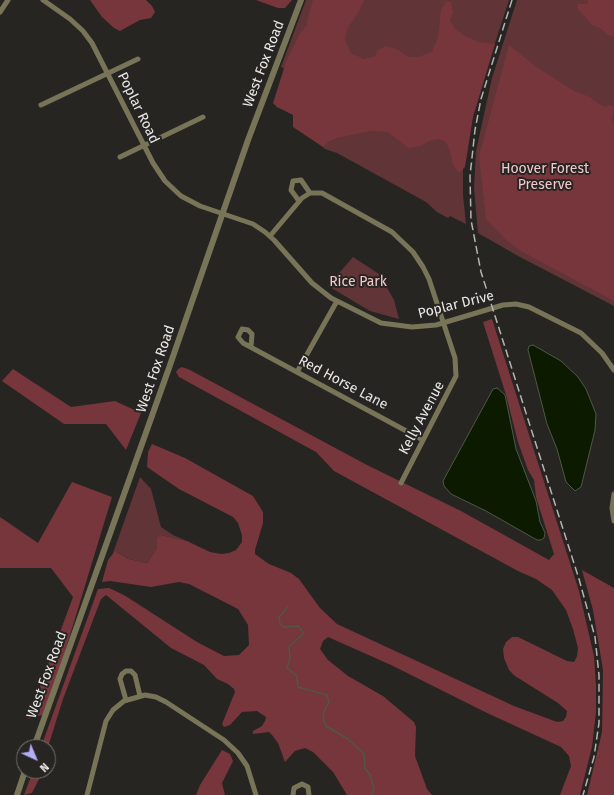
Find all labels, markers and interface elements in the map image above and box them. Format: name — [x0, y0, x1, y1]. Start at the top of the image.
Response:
street label: West Fox Road — [240, 18, 288, 110]
street label: Poplar Road — [114, 70, 162, 146]
park label: Hoover Forest Preserve — [501, 161, 589, 194]
park label: Rice Park — [329, 274, 387, 290]
street label: Poplar Drive — [416, 287, 496, 323]
street label: West Fox Road — [133, 323, 179, 415]
street label: Red Horse Lane — [295, 352, 391, 414]
street label: Kelly Avenue — [396, 378, 448, 458]
street label: West Fox Road — [23, 629, 71, 721]
north arrow — [16, 739, 56, 779]
text: N — [37, 760, 51, 774]

